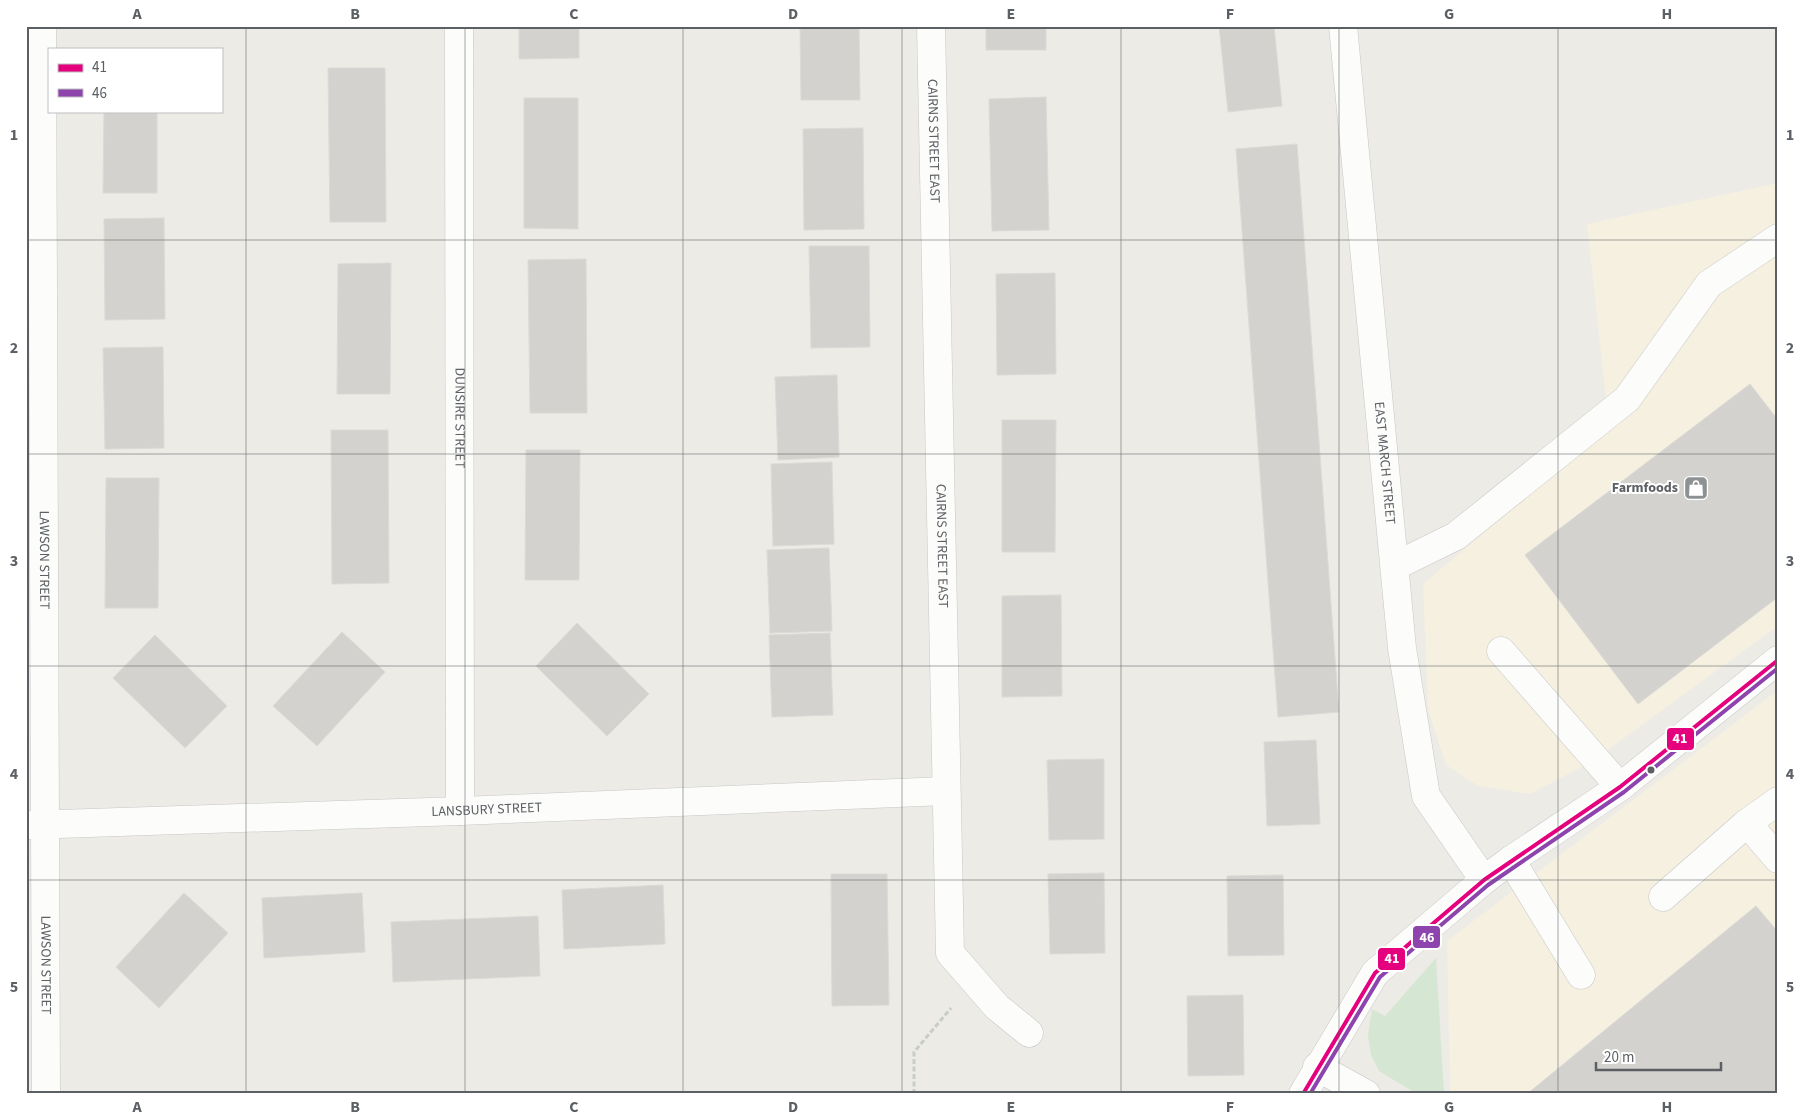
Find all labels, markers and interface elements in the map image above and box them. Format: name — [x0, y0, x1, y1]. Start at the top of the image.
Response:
text: A — [131, 3, 142, 25]
text: B — [350, 3, 360, 25]
text: C — [569, 3, 579, 25]
text: D — [788, 3, 798, 25]
text: E — [1007, 3, 1015, 25]
text: F — [1226, 3, 1234, 25]
text: G — [1444, 3, 1454, 25]
text: H — [1662, 3, 1672, 25]
legend — [48, 48, 222, 112]
text: 41 — [92, 57, 107, 78]
street label: CAIRNS STREET EAST — [922, 79, 945, 204]
text: 46 — [92, 83, 107, 104]
text: 1 — [10, 124, 18, 146]
text: 1 — [1786, 124, 1794, 146]
text: 2 — [10, 337, 18, 359]
text: 2 — [1786, 337, 1794, 359]
street label: DUNSIRE STREET — [449, 367, 470, 469]
street label: EAST MARCH STREET — [1369, 401, 1400, 526]
shop icon: Farmfoods — [1683, 475, 1709, 501]
place label: Farmfoods — [1612, 478, 1678, 498]
street label: CAIRNS STREET EAST — [930, 484, 953, 609]
street label: LAWSON STREET — [34, 510, 54, 610]
text: 3 — [10, 550, 18, 572]
text: 3 — [1786, 550, 1794, 572]
line badge: 41 — [1666, 727, 1695, 751]
text: 41 — [1673, 729, 1687, 749]
text: 4 — [10, 763, 19, 785]
text: 4 — [1786, 763, 1795, 785]
unlabelled marker — [1646, 765, 1656, 775]
street label: LANSBURY STREET — [431, 798, 543, 822]
street label: LAWSON STREET — [35, 915, 56, 1015]
line badge: 46 — [1412, 925, 1441, 949]
text: 46 — [1420, 928, 1434, 948]
line badge: 41 — [1377, 947, 1406, 971]
text: 41 — [1385, 949, 1399, 969]
text: 5 — [10, 976, 18, 998]
text: 5 — [1786, 976, 1794, 998]
scale bar — [1596, 1040, 1722, 1072]
text: 20 m — [1604, 1047, 1634, 1068]
text: A — [131, 1096, 142, 1118]
text: B — [350, 1096, 360, 1118]
text: C — [569, 1096, 579, 1118]
text: D — [788, 1096, 798, 1118]
text: E — [1007, 1096, 1015, 1118]
text: F — [1226, 1096, 1234, 1118]
text: G — [1444, 1096, 1454, 1118]
text: H — [1662, 1096, 1672, 1118]

